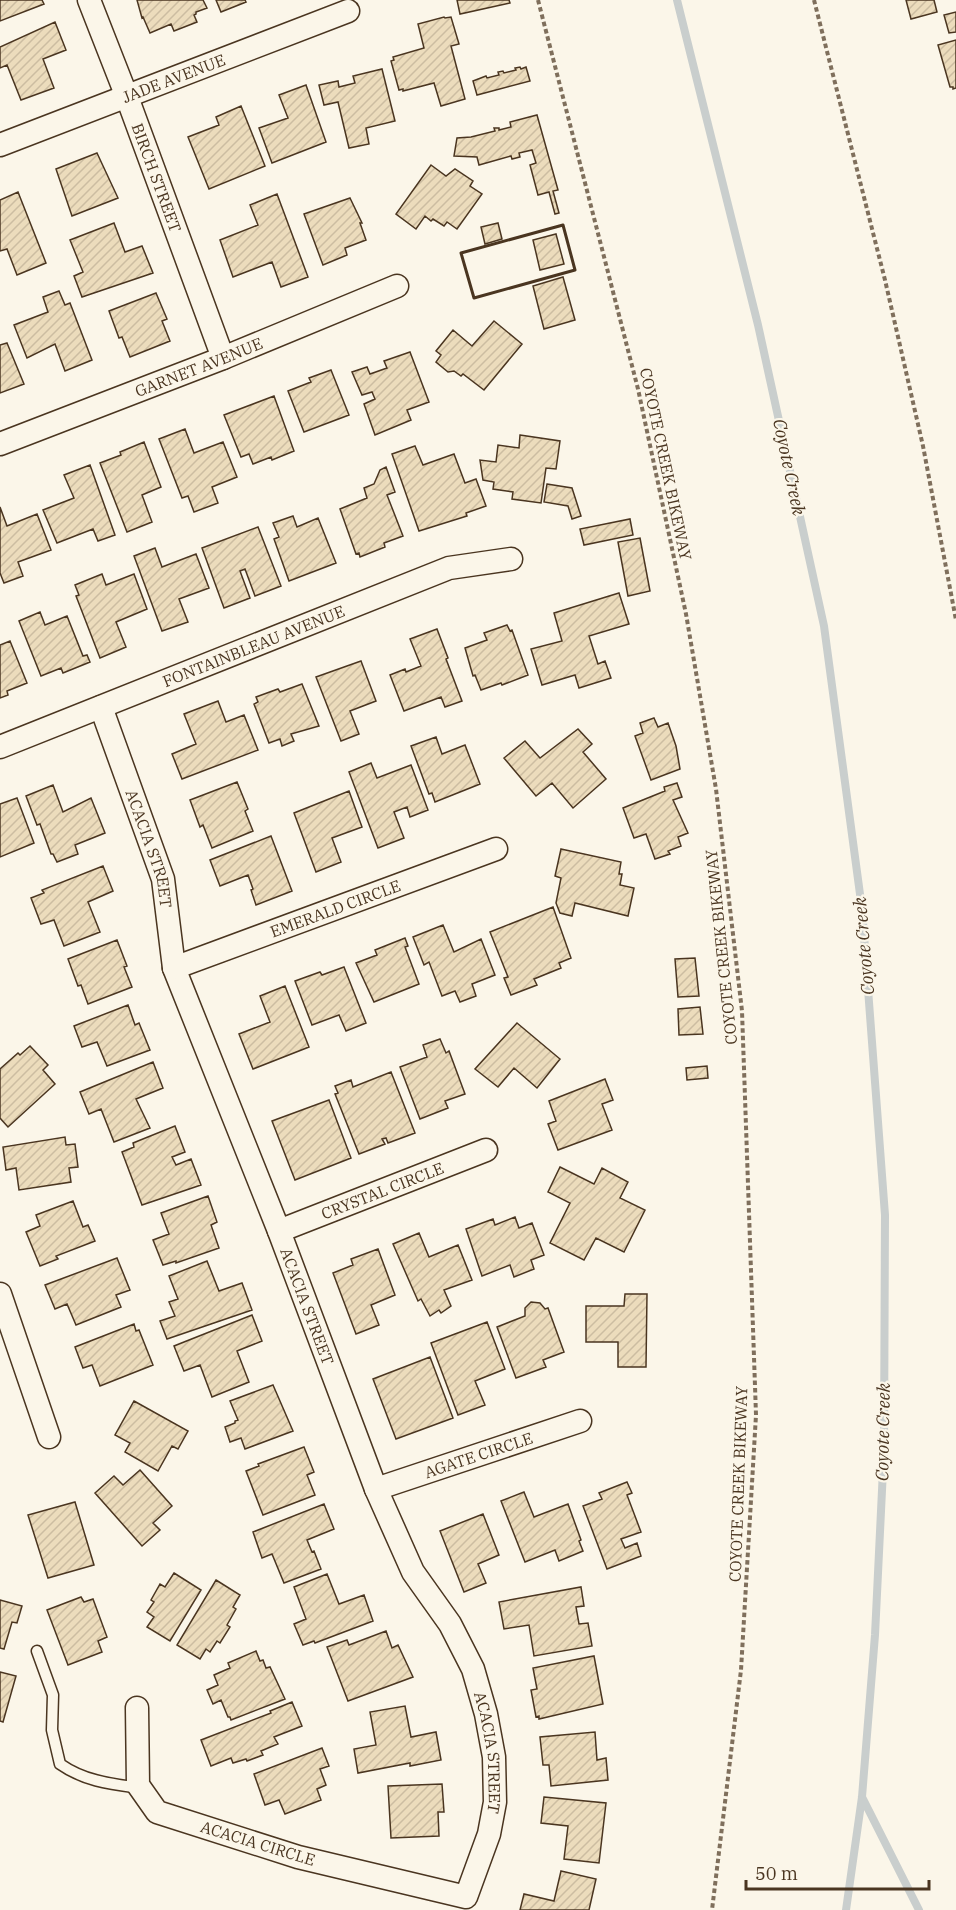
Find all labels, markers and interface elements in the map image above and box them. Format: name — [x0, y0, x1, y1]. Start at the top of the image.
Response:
street label: JADE AVENUE — [119, 49, 228, 107]
street label: BIRCH STREET — [127, 120, 186, 235]
street label: GARNET AVENUE — [132, 333, 265, 401]
street label: COYOTE CREEK BIKEWAY — [636, 366, 696, 562]
water label: Coyote Creek — [768, 416, 811, 518]
street label: FONTAINBLEAU AVENUE — [160, 601, 348, 691]
street label: ACACIA STREET — [122, 787, 176, 909]
street label: COYOTE CREEK BIKEWAY — [701, 848, 741, 1046]
street label: EMERALD CIRCLE — [267, 875, 403, 942]
water label: Coyote Creek — [848, 896, 879, 996]
street label: CRYSTAL CIRCLE — [318, 1158, 447, 1224]
street label: ACACIA STREET — [276, 1245, 338, 1367]
water label: Coyote Creek — [870, 1382, 895, 1481]
street label: COYOTE CREEK BIKEWAY — [725, 1386, 751, 1582]
street label: AGATE CIRCLE — [422, 1427, 535, 1482]
street label: ACACIA STREET — [470, 1689, 505, 1815]
street label: ACACIA CIRCLE — [198, 1816, 318, 1870]
scale bar — [746, 1853, 929, 1891]
text: 50 m — [755, 1862, 798, 1885]

